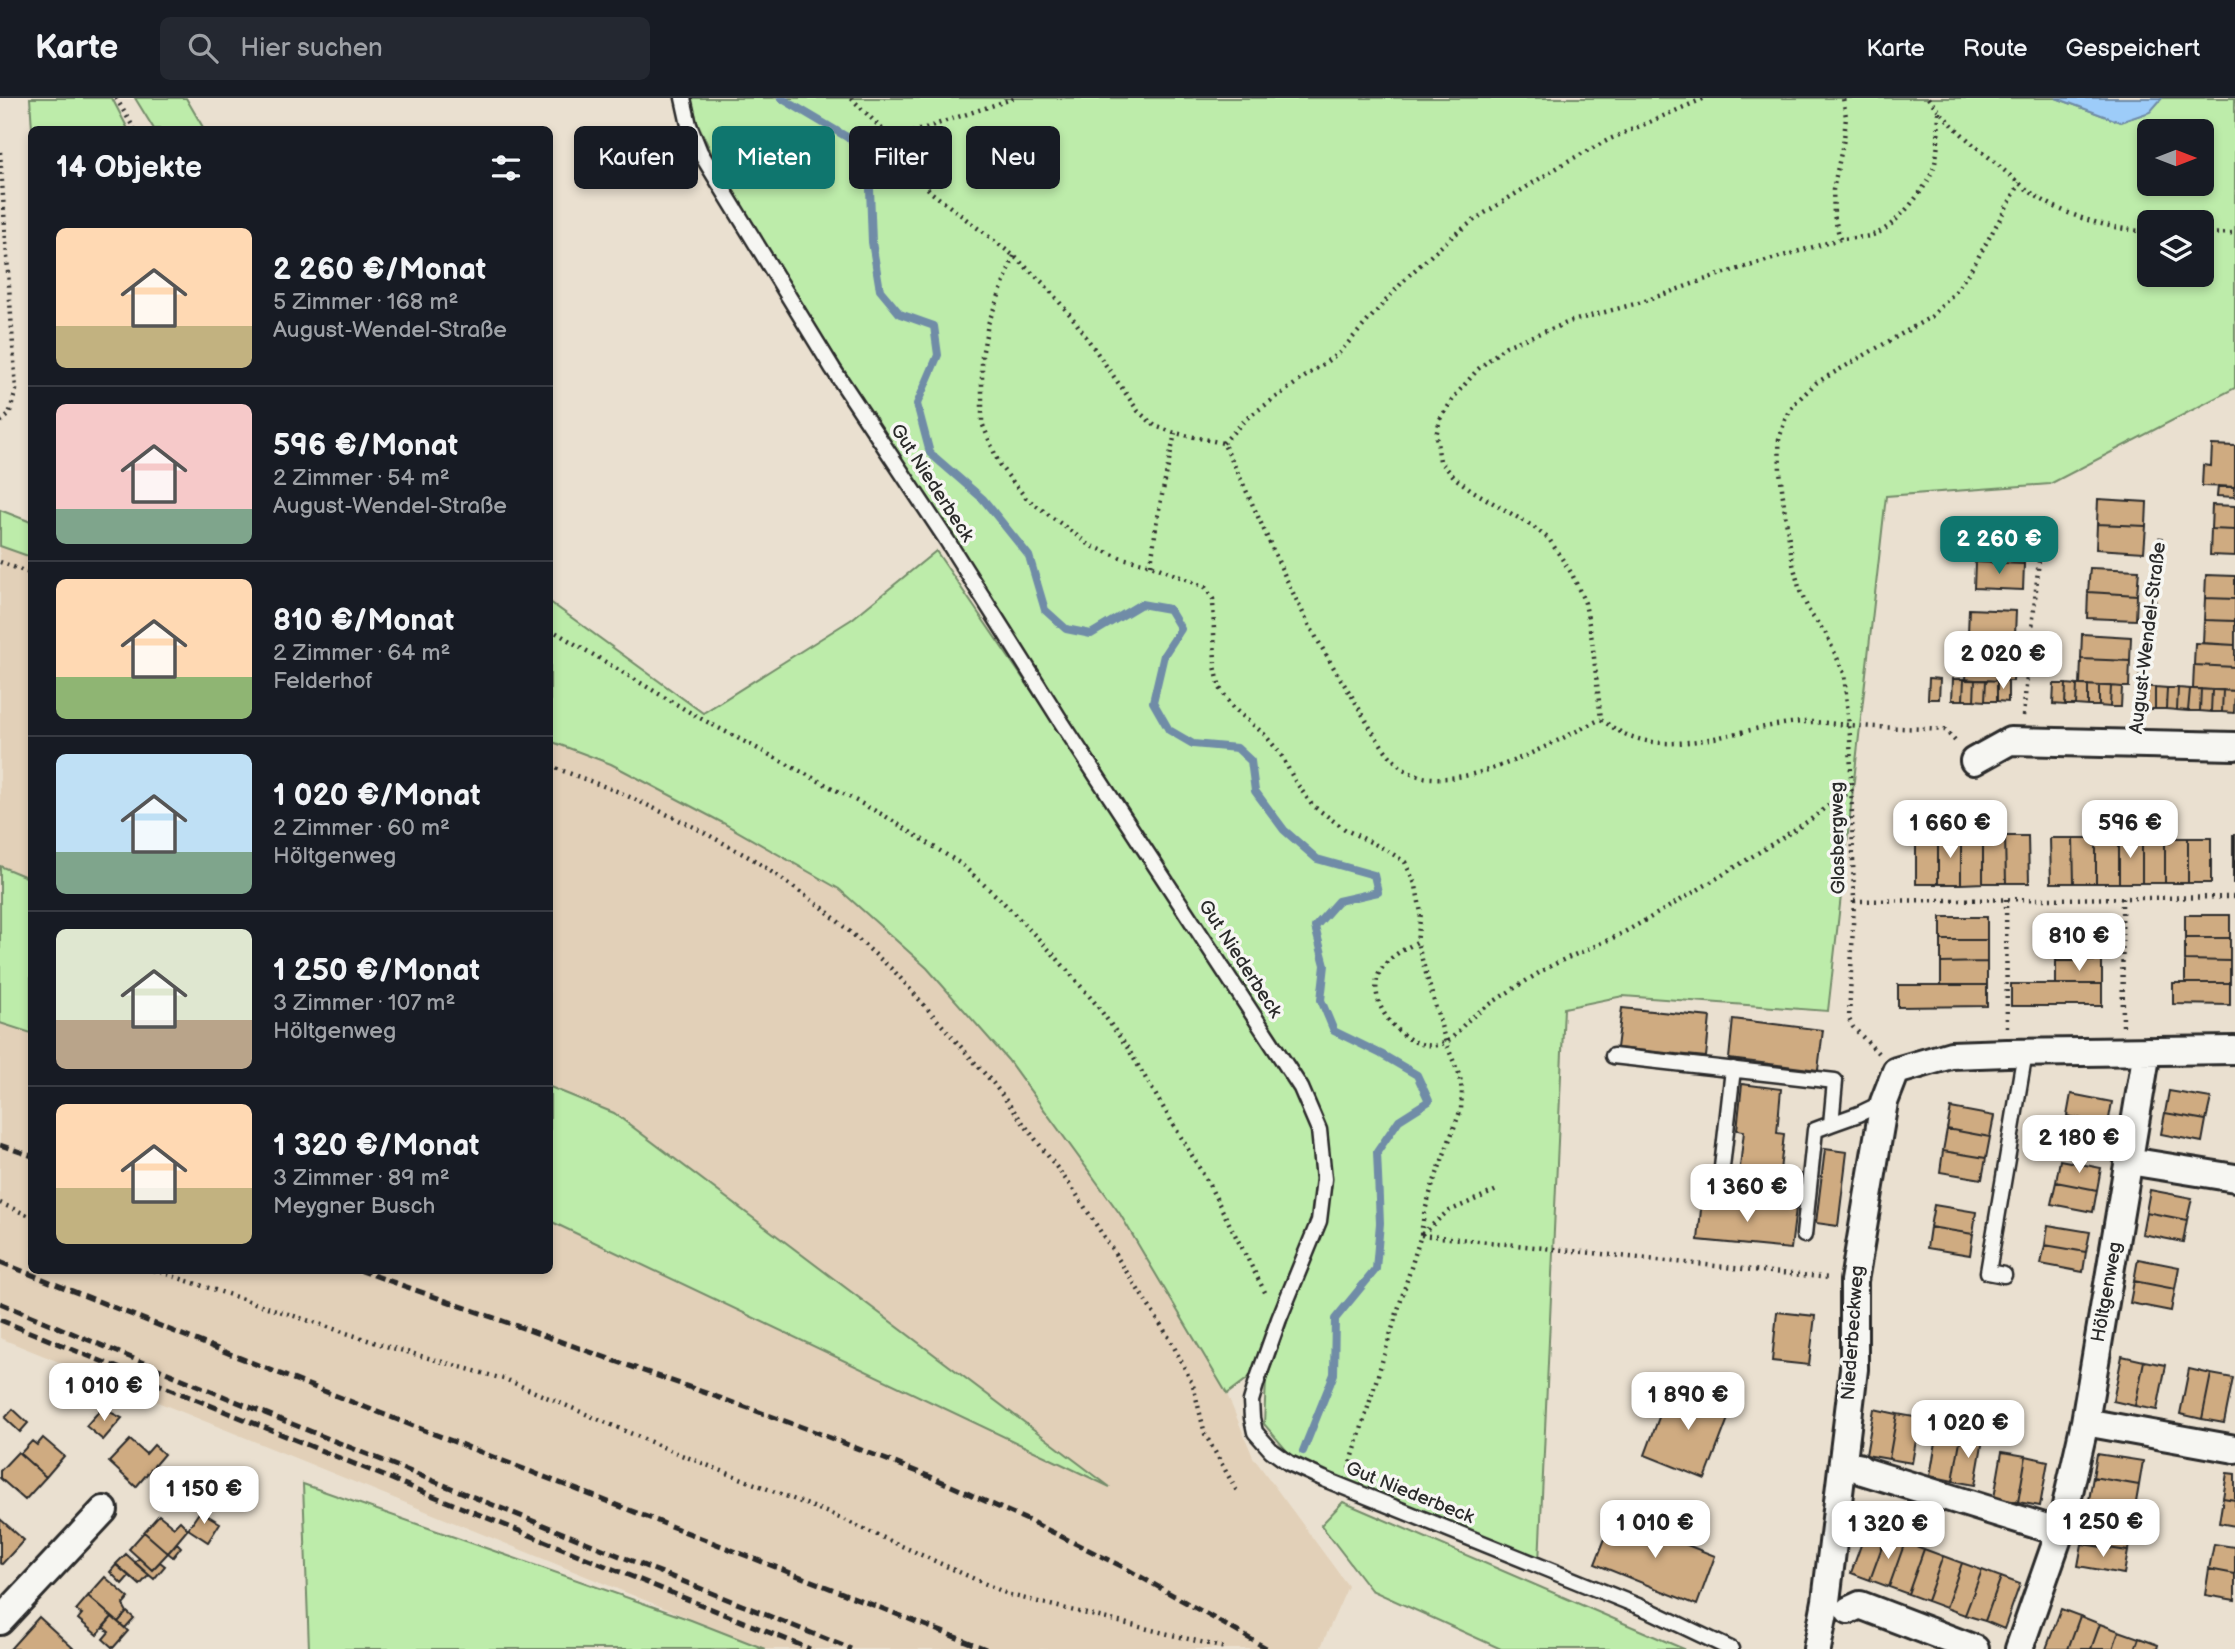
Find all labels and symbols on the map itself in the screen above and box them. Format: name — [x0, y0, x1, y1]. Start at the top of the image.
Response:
north arrow — [2137, 119, 2214, 196]
street label: Gut Niederbeck — [885, 420, 979, 547]
pin: 2 260 € — [1934, 517, 2064, 576]
street label: August-Wendel-Straße — [2125, 541, 2171, 735]
pin: 2 020 € — [1938, 632, 2068, 691]
street label: Glasbergweg — [1826, 781, 1850, 895]
pin: 1 660 € — [1885, 800, 2015, 860]
pin: 596 € — [2081, 800, 2179, 860]
street label: Gut Niederbeck — [1193, 896, 1287, 1023]
pin: 810 € — [2030, 914, 2128, 973]
pin: 2 180 € — [2014, 1116, 2144, 1175]
pin: 1 360 € — [1682, 1164, 1812, 1224]
street label: Höltgenweg — [2087, 1240, 2127, 1344]
street label: Niederbeckweg — [1837, 1265, 1869, 1401]
pin: 1 010 € — [39, 1364, 169, 1423]
pin: 1 890 € — [1623, 1372, 1753, 1432]
pin: 1 020 € — [1903, 1400, 2033, 1460]
street label: Gut Niederbeck — [1343, 1457, 1478, 1529]
pin: 1 150 € — [139, 1466, 269, 1526]
pin: 1 010 € — [1590, 1500, 1720, 1560]
pin: 1 250 € — [2038, 1500, 2168, 1559]
pin: 1 320 € — [1823, 1502, 1953, 1561]

